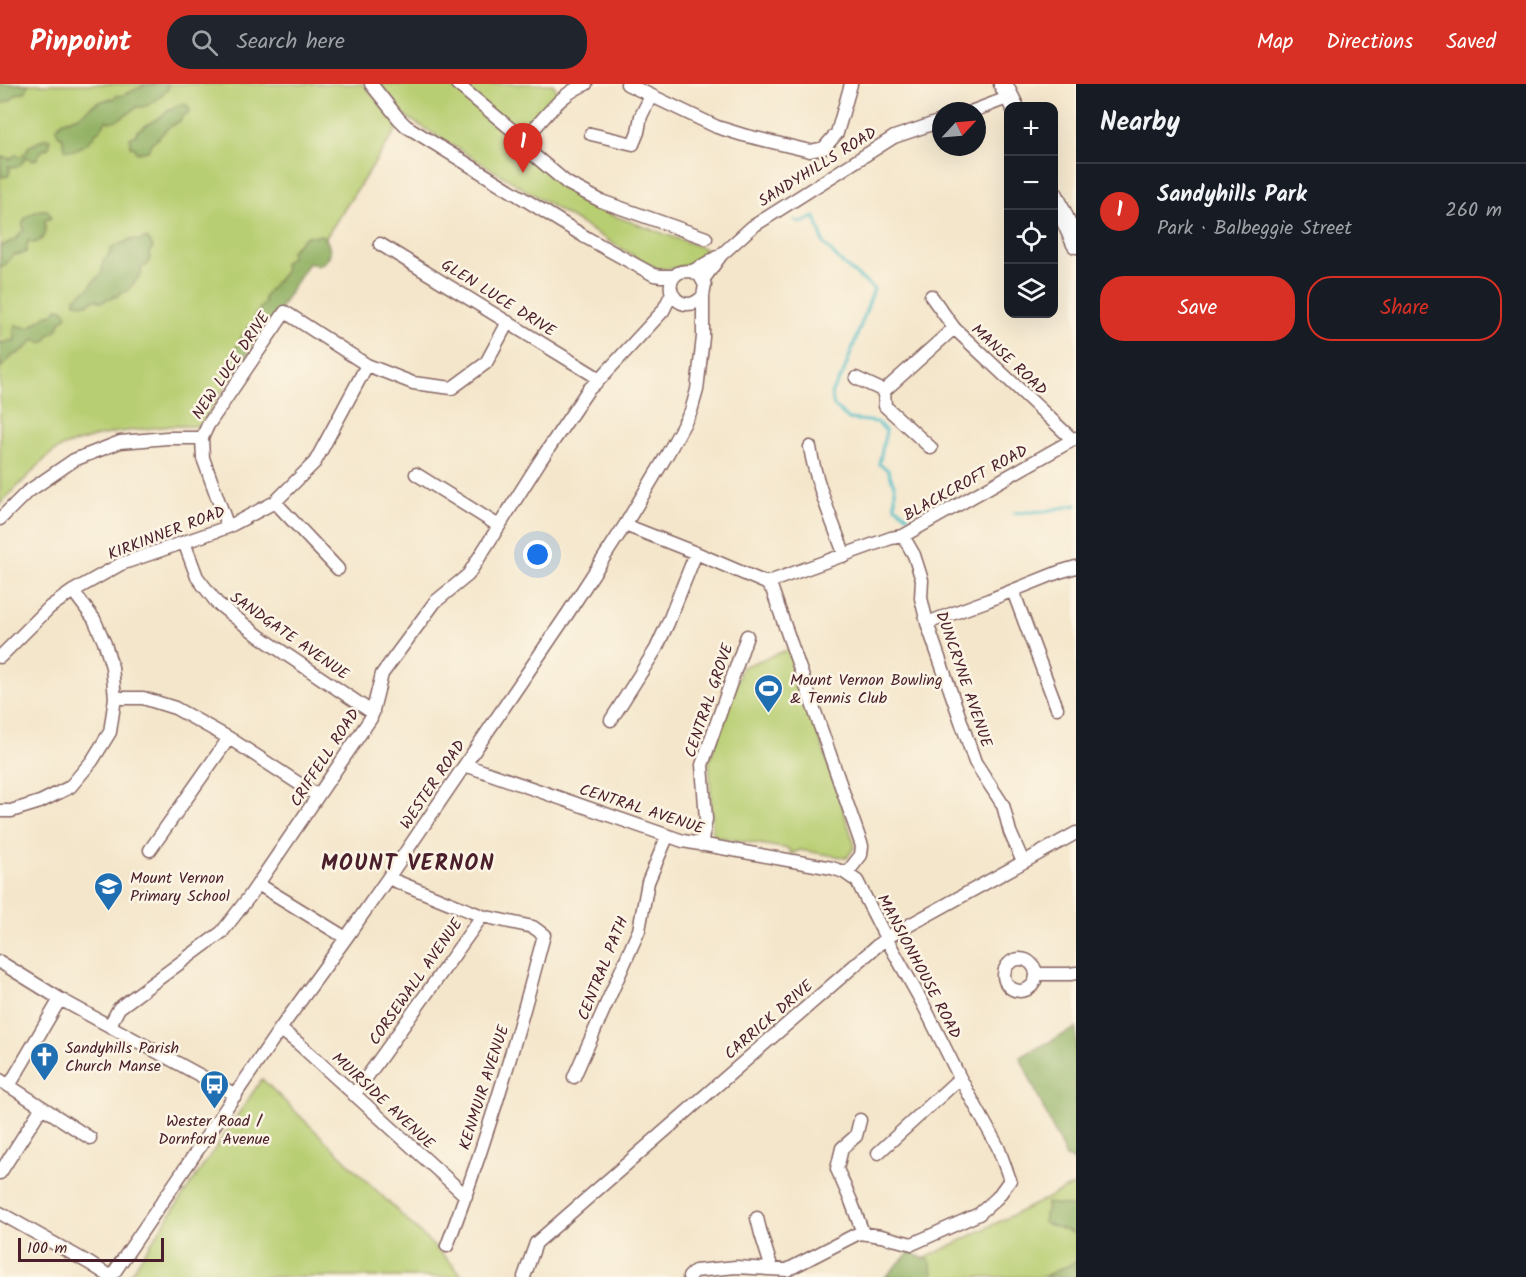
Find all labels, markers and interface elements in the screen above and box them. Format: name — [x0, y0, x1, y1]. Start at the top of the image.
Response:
search box — [167, 15, 587, 69]
text: Pinpoint — [30, 20, 131, 65]
text: Search here — [236, 25, 345, 60]
icon: search — [188, 26, 221, 59]
text: Map — [1257, 26, 1293, 59]
text: Directions — [1326, 26, 1413, 59]
text: Saved — [1446, 26, 1496, 59]
north arrow — [932, 102, 986, 156]
map controls — [1004, 102, 1058, 318]
button: + — [1004, 102, 1058, 156]
text: Nearby — [1100, 102, 1180, 144]
street label: SANDYHILLS ROAD — [754, 121, 882, 214]
pin: 1 — [504, 124, 542, 173]
button: − — [1004, 156, 1058, 210]
text: Sandyhills Park — [1157, 178, 1307, 213]
text: 1 — [1116, 195, 1123, 227]
text: 260 m — [1445, 195, 1502, 227]
button: locate — [1004, 210, 1058, 264]
text: Park · Balbeggie Street — [1157, 213, 1352, 245]
street label: GLEN LUCE DRIVE — [436, 253, 561, 344]
button: layers — [1004, 264, 1058, 318]
button: Save — [1100, 276, 1295, 341]
button: Share — [1307, 276, 1502, 341]
street label: NEW LUCE DRIVE — [186, 306, 277, 425]
street label: MANSE ROAD — [965, 318, 1053, 402]
street label: BLACKCROFT ROAD — [899, 439, 1033, 528]
street label: KIRKINNER ROAD — [104, 499, 229, 567]
your location — [523, 540, 552, 569]
street label: SANDGATE AVENUE — [224, 586, 354, 687]
street label: DUNCRYNE AVENUE — [929, 608, 999, 752]
street label: CENTRAL GROVE — [678, 639, 741, 761]
place label: Mount Vernon Bowling & Tennis Club — [790, 668, 943, 711]
sports icon: Mount Vernon Bowling & Tennis Club — [753, 672, 785, 714]
street label: CRIFFELL ROAD — [284, 704, 367, 812]
street label: WESTER ROAD — [394, 735, 472, 835]
street label: CENTRAL AVENUE — [576, 777, 708, 842]
district label: MOUNT VERNON — [321, 847, 495, 882]
place label: Mount Vernon Primary School — [130, 866, 230, 909]
school or university icon: Mount Vernon Primary School — [93, 870, 125, 912]
street label: MANSIONHOUSE ROAD — [870, 890, 967, 1044]
street label: CORSEWALL AVENUE — [363, 913, 470, 1051]
street label: CENTRAL PATH — [571, 913, 636, 1024]
street label: CARRICK DRIVE — [719, 974, 820, 1066]
street label: KENMUIR AVENUE — [452, 1021, 517, 1153]
place label: Sandyhills Parish Church Manse — [65, 1036, 179, 1079]
church icon: Sandyhills Parish Church Manse — [28, 1040, 60, 1082]
street label: MUIRSIDE AVENUE — [326, 1046, 441, 1156]
bus stop icon: Wester Road / Dornford Avenue — [198, 1068, 230, 1110]
place label: Wester Road / Dornford Avenue — [158, 1109, 270, 1152]
scale bar — [18, 1235, 164, 1262]
text: 100 m — [27, 1236, 67, 1261]

